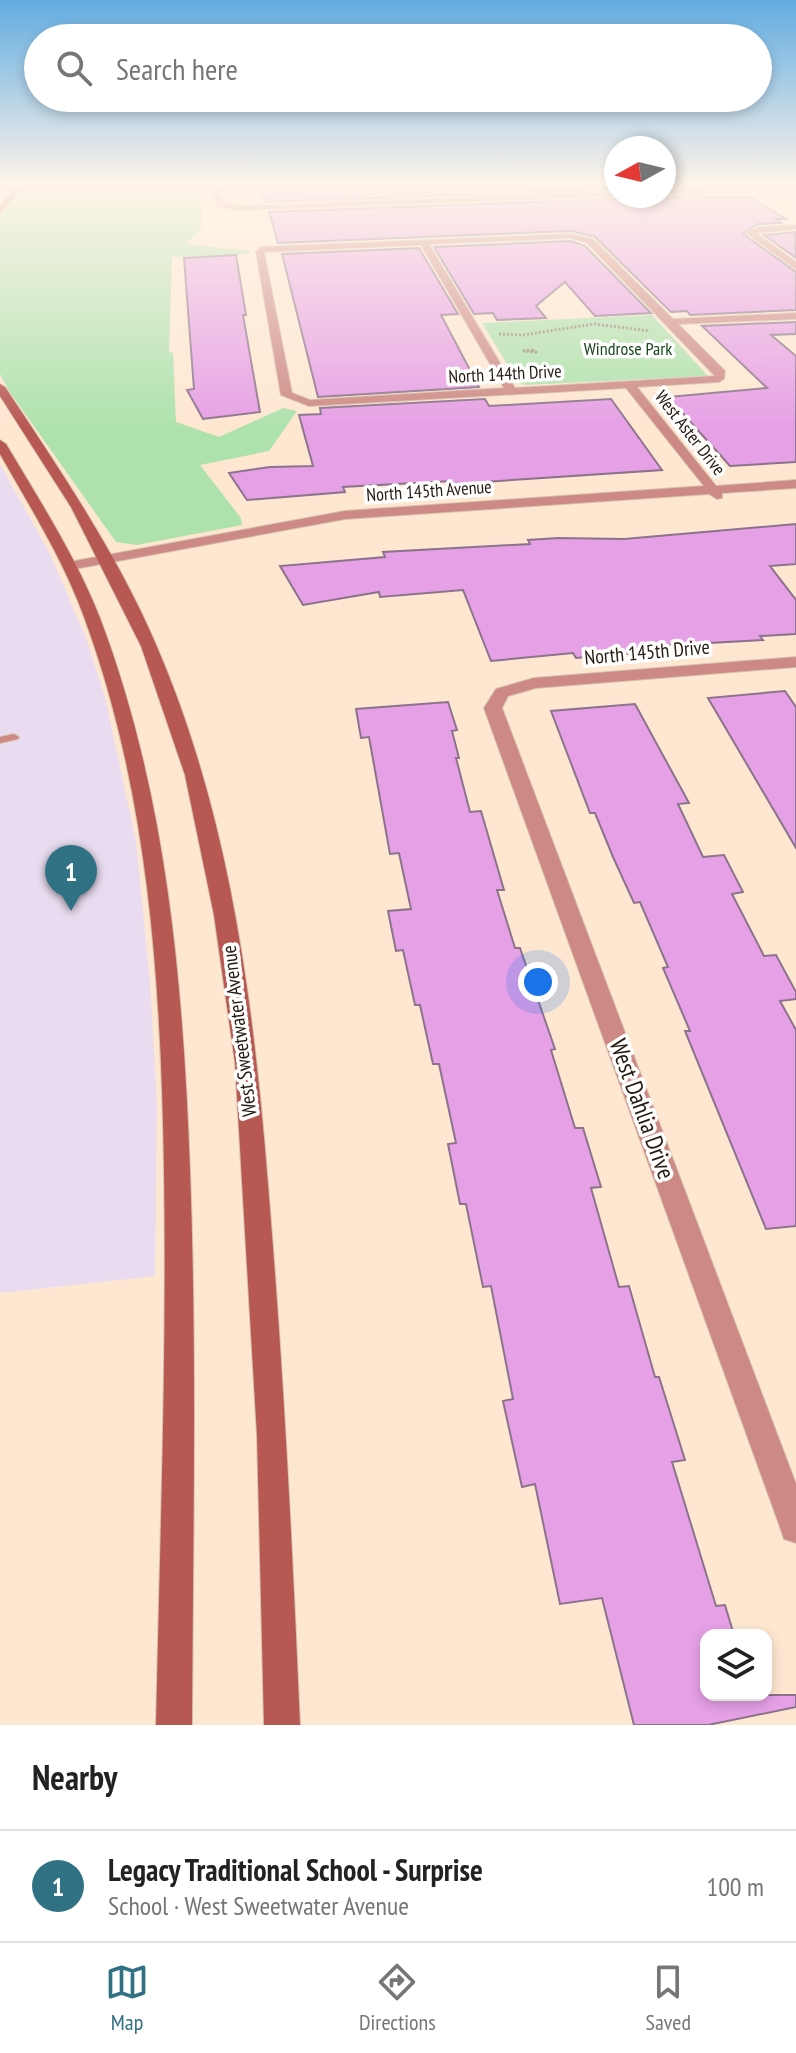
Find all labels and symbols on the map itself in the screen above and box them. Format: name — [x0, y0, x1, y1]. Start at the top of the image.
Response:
north arrow — [604, 136, 676, 208]
park label: Windrose Park — [584, 337, 672, 360]
street label: North 144th Drive — [448, 359, 562, 388]
street label: West Aster Drive — [650, 386, 731, 480]
street label: North 145th Avenue — [366, 475, 492, 506]
street label: North 145th Drive — [583, 634, 711, 670]
pin: 1 — [45, 845, 97, 911]
street label: West Sweetwater Avenue — [216, 944, 262, 1118]
your location — [518, 962, 558, 1002]
street label: West Dahlia Drive — [603, 1035, 682, 1183]

